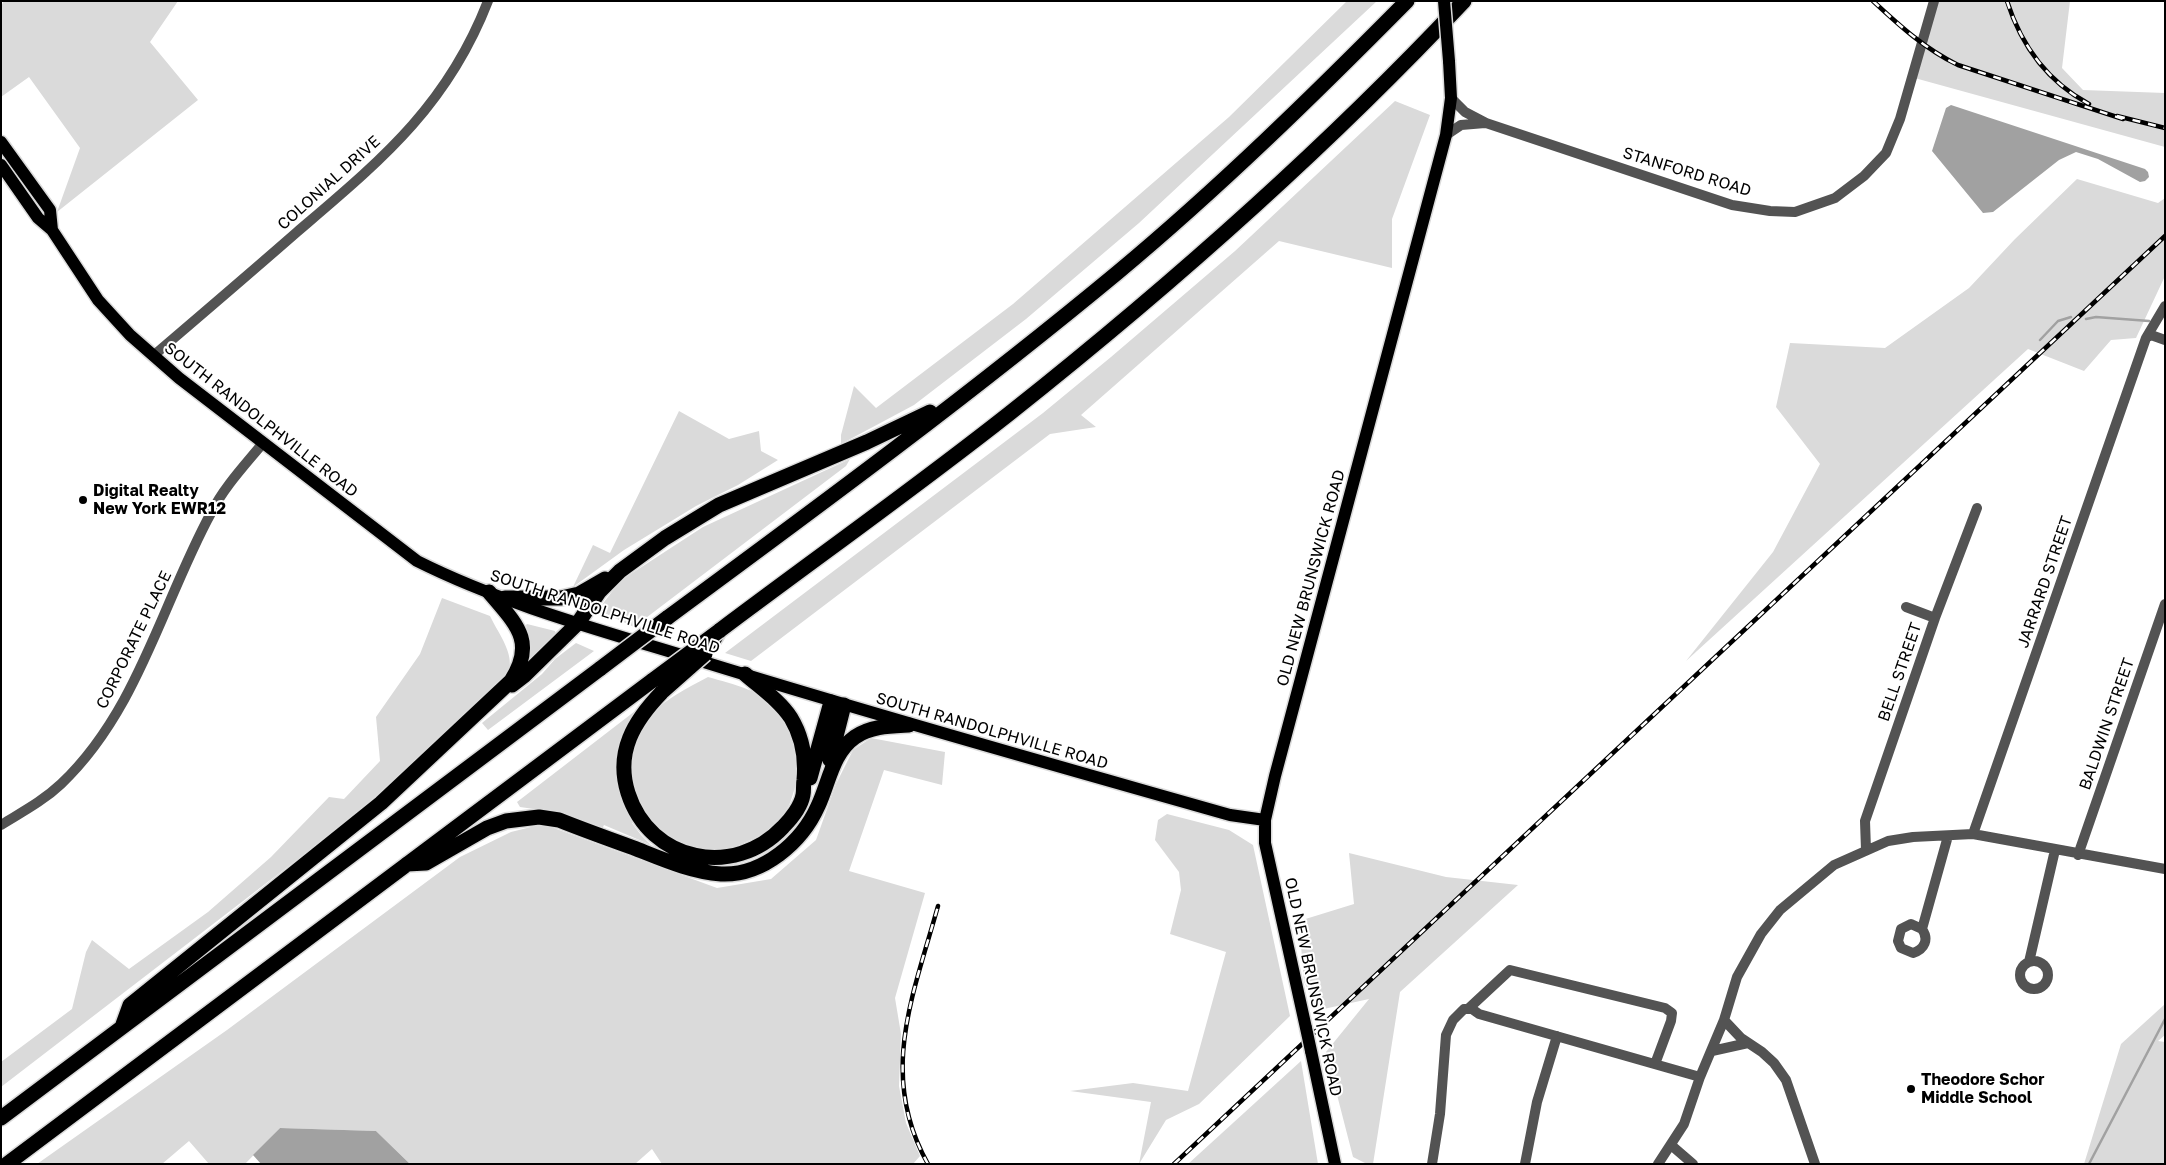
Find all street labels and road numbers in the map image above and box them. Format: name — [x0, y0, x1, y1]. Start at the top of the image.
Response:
street label: COLONIAL DRIVE — [274, 132, 384, 234]
street label: STANFORD ROAD — [1620, 143, 1754, 201]
street label: SOUTH RANDOLPHVILLE ROAD — [160, 338, 362, 502]
street label: OLD NEW BRUNSWICK ROAD — [1273, 468, 1349, 688]
street label: JARRARD STREET — [2013, 514, 2077, 650]
street label: SOUTH RANDOLPHVILLE ROAD — [488, 566, 722, 658]
street label: CORPORATE PLACE — [92, 568, 176, 712]
street label: BELL STREET — [1874, 620, 1926, 724]
street label: BALDWIN STREET — [2075, 655, 2139, 793]
street label: SOUTH RANDOLPHVILLE ROAD — [874, 689, 1110, 773]
street label: OLD NEW BRUNSWICK ROAD — [1280, 876, 1346, 1098]

